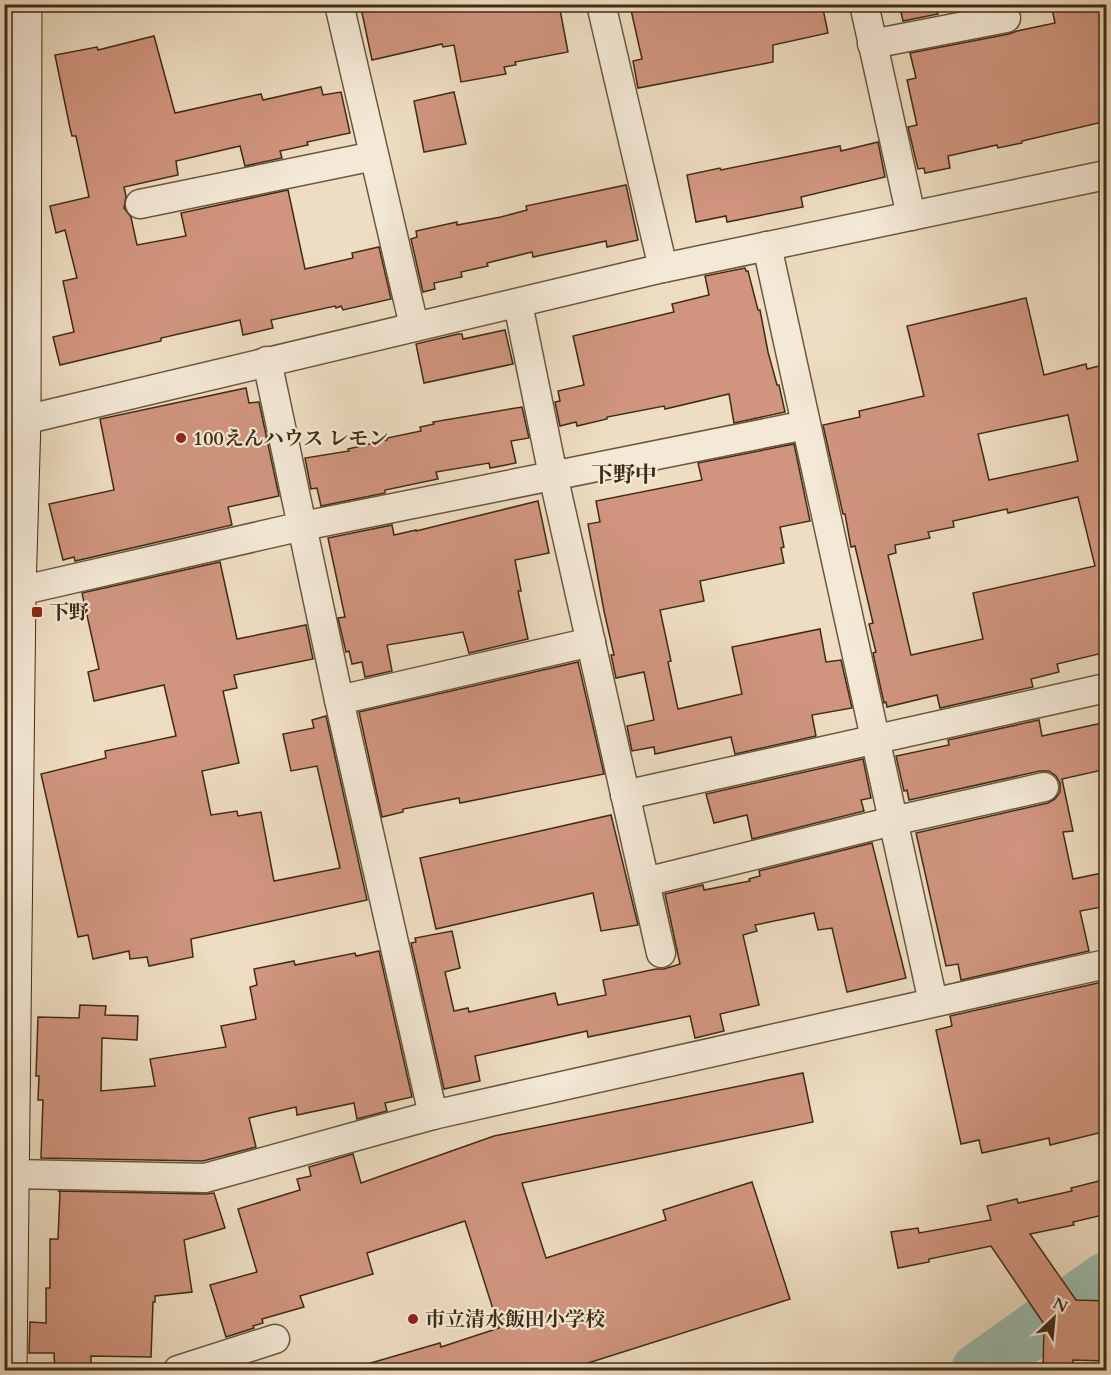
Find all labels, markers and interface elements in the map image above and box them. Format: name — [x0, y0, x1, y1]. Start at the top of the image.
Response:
place label: 100えんハウス レモン — [193, 425, 389, 452]
marker: 100えんハウス レモン — [174, 431, 188, 445]
district label: 下野中 — [591, 460, 657, 490]
place label: 下野 — [49, 599, 89, 626]
marker: 下野 — [30, 605, 44, 619]
north arrow — [1024, 1288, 1084, 1348]
text: N — [1049, 1292, 1071, 1318]
place label: 市立清水飯田小学校 — [425, 1306, 605, 1333]
marker: 市立清水飯田小学校 — [406, 1312, 420, 1326]

